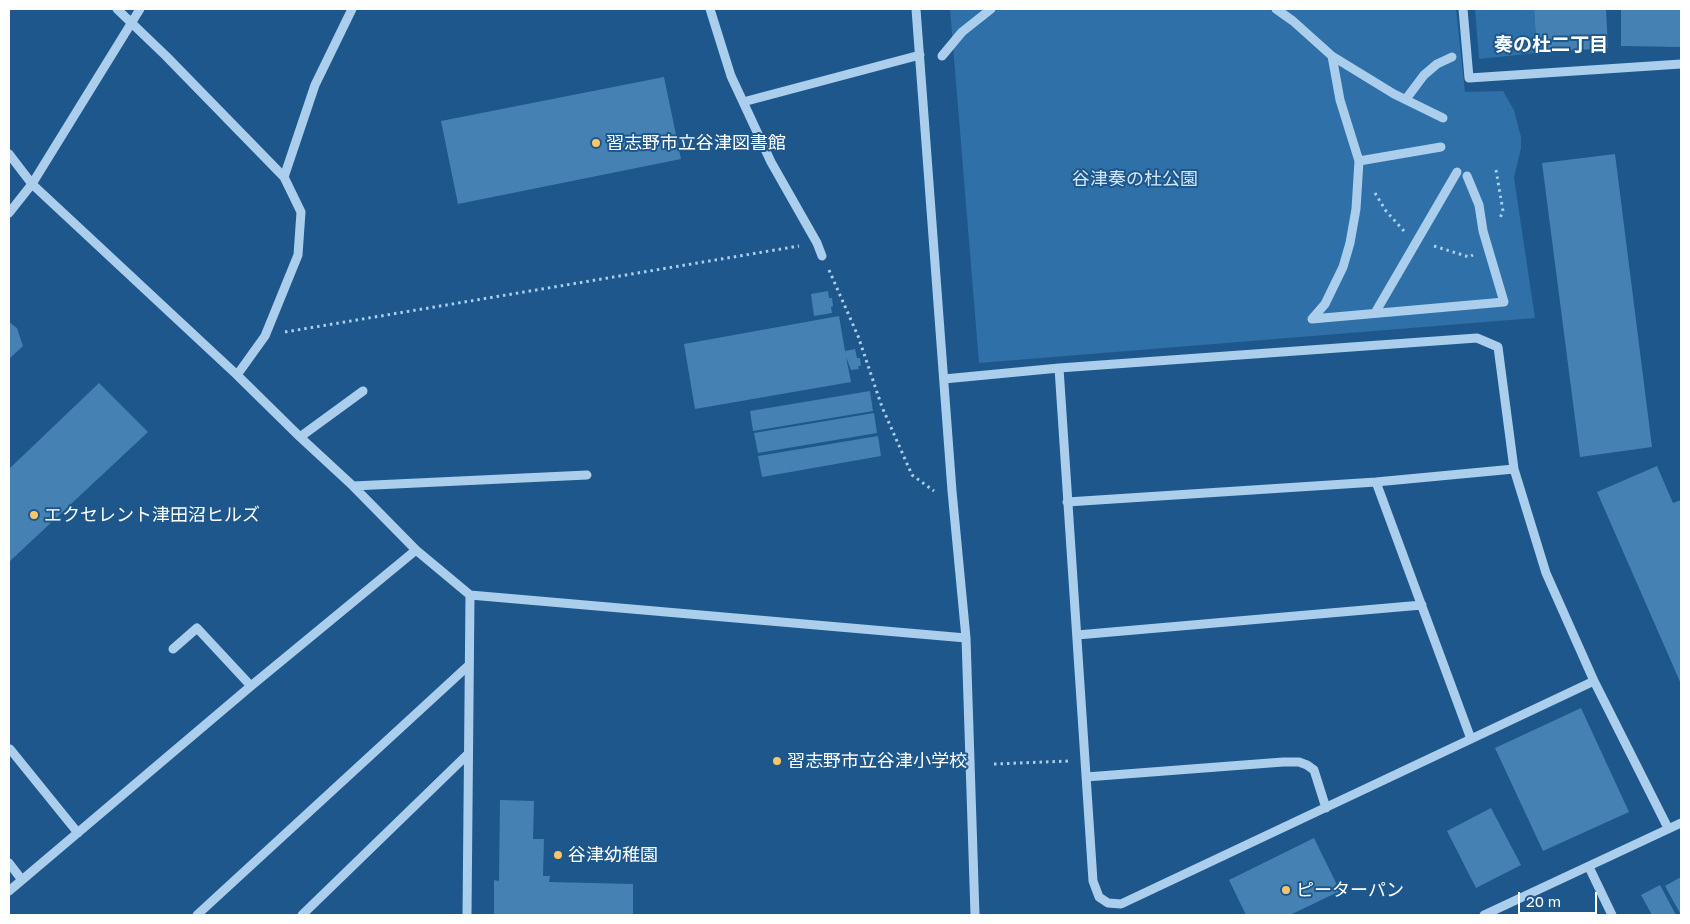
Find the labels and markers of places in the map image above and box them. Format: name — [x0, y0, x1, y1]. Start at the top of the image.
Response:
place label: 習志野市立谷津図書館 — [606, 132, 786, 154]
marker: 習志野市立谷津図書館 — [590, 137, 602, 149]
place label: エクセレント津田沼ヒルズ — [44, 504, 260, 526]
marker: エクセレント津田沼ヒルズ — [28, 509, 40, 521]
place label: 習志野市立谷津小学校 — [787, 750, 967, 772]
marker: 習志野市立谷津小学校 — [771, 755, 783, 767]
place label: 谷津幼稚園 — [568, 844, 658, 866]
marker: 谷津幼稚園 — [552, 849, 564, 861]
place label: ピーターパン — [1296, 879, 1404, 901]
marker: ピーターパン — [1280, 884, 1292, 896]

